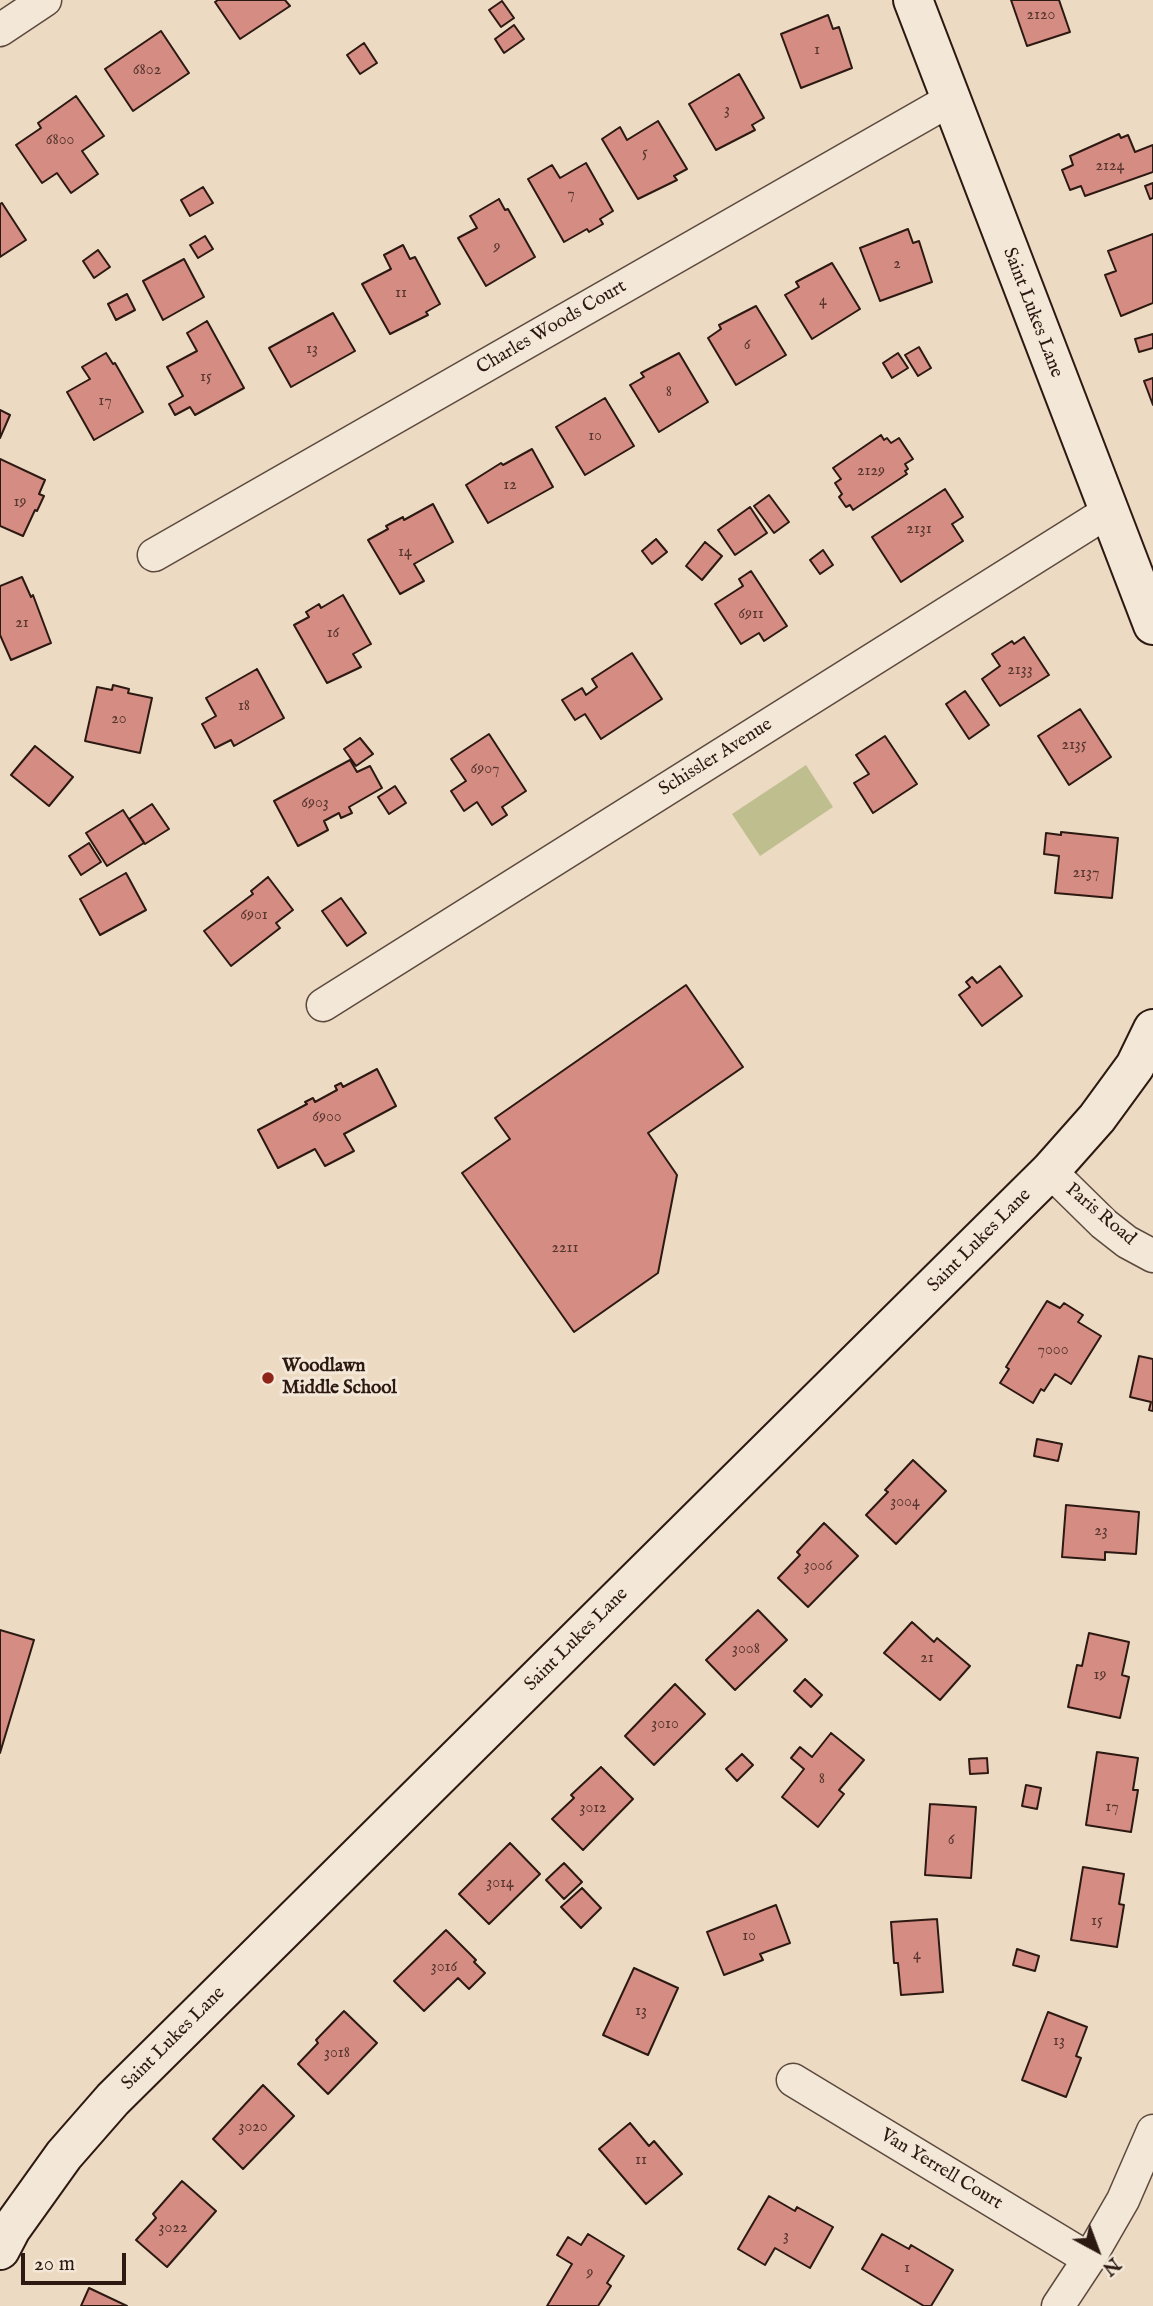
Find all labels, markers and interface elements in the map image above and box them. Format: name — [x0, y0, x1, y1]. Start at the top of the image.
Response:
house number: 2120 — [1027, 6, 1055, 26]
house number: 1 — [814, 41, 820, 61]
house number: 6802 — [133, 61, 161, 81]
house number: 3 — [724, 101, 730, 121]
house number: 6800 — [46, 131, 74, 151]
house number: 5 — [642, 144, 648, 164]
house number: 2124 — [1096, 157, 1124, 177]
house number: 7 — [567, 185, 575, 205]
house number: 9 — [494, 238, 500, 258]
street label: Saint Lukes Lane — [997, 245, 1067, 381]
house number: 2 — [893, 255, 901, 275]
street label: Charles Woods Court — [473, 276, 631, 380]
house number: 11 — [395, 284, 407, 304]
house number: 4 — [819, 292, 827, 312]
house number: 6 — [744, 336, 750, 356]
house number: 13 — [306, 340, 318, 360]
house number: 15 — [200, 368, 212, 388]
house number: 8 — [666, 383, 672, 403]
house number: 17 — [98, 392, 112, 412]
house number: 10 — [588, 427, 602, 447]
house number: 2129 — [857, 462, 885, 482]
house number: 12 — [503, 476, 517, 496]
house number: 19 — [14, 493, 26, 513]
house number: 2131 — [906, 520, 932, 540]
house number: 14 — [398, 543, 412, 563]
house number: 6911 — [738, 605, 764, 625]
house number: 21 — [15, 614, 29, 634]
house number: 16 — [327, 624, 339, 644]
house number: 2133 — [1007, 661, 1033, 681]
house number: 18 — [238, 697, 250, 717]
house number: 20 — [111, 710, 127, 730]
street label: Schissler Avenue — [655, 714, 777, 802]
house number: 2135 — [1061, 736, 1087, 756]
house number: 6907 — [470, 760, 500, 780]
house number: 6903 — [301, 794, 329, 814]
house number: 2137 — [1073, 864, 1099, 884]
house number: 6901 — [240, 906, 268, 926]
house number: 6900 — [312, 1108, 342, 1128]
street label: Paris Road — [1060, 1179, 1140, 1251]
street label: Saint Lukes Lane — [923, 1184, 1037, 1298]
house number: 2211 — [552, 1239, 578, 1259]
house number: 7000 — [1037, 1341, 1069, 1361]
place label: Woodlawn Middle School — [282, 1356, 397, 1400]
marker: Woodlawn Middle School — [260, 1370, 276, 1386]
house number: 3004 — [890, 1493, 920, 1513]
house number: 23 — [1094, 1522, 1108, 1542]
house number: 3006 — [804, 1557, 832, 1577]
street label: Saint Lukes Lane — [520, 1583, 634, 1697]
house number: 3008 — [732, 1640, 760, 1660]
house number: 21 — [920, 1649, 934, 1669]
house number: 19 — [1094, 1666, 1106, 1686]
house number: 3010 — [651, 1715, 679, 1735]
house number: 8 — [819, 1770, 825, 1790]
house number: 17 — [1105, 1798, 1119, 1818]
house number: 3012 — [579, 1799, 607, 1819]
house number: 6 — [948, 1831, 954, 1851]
house number: 3014 — [486, 1874, 514, 1894]
house number: 15 — [1091, 1912, 1103, 1932]
house number: 10 — [742, 1927, 756, 1947]
house number: 4 — [913, 1946, 921, 1966]
house number: 3016 — [431, 1958, 457, 1978]
street label: Saint Lukes Lane — [117, 1982, 231, 2096]
house number: 13 — [635, 2002, 647, 2022]
house number: 13 — [1053, 2032, 1065, 2052]
house number: 3018 — [324, 2044, 350, 2064]
house number: 3020 — [238, 2118, 268, 2138]
street label: Van Yerrell Court — [876, 2125, 1006, 2215]
house number: 11 — [635, 2151, 647, 2171]
north arrow — [1062, 2215, 1132, 2285]
house number: 3022 — [159, 2219, 187, 2239]
house number: 3 — [783, 2227, 789, 2247]
scale bar — [24, 2240, 130, 2284]
text: 20 m — [34, 2251, 75, 2278]
text: N — [1097, 2251, 1125, 2280]
house number: 1 — [904, 2259, 910, 2279]
house number: 9 — [587, 2264, 593, 2284]

